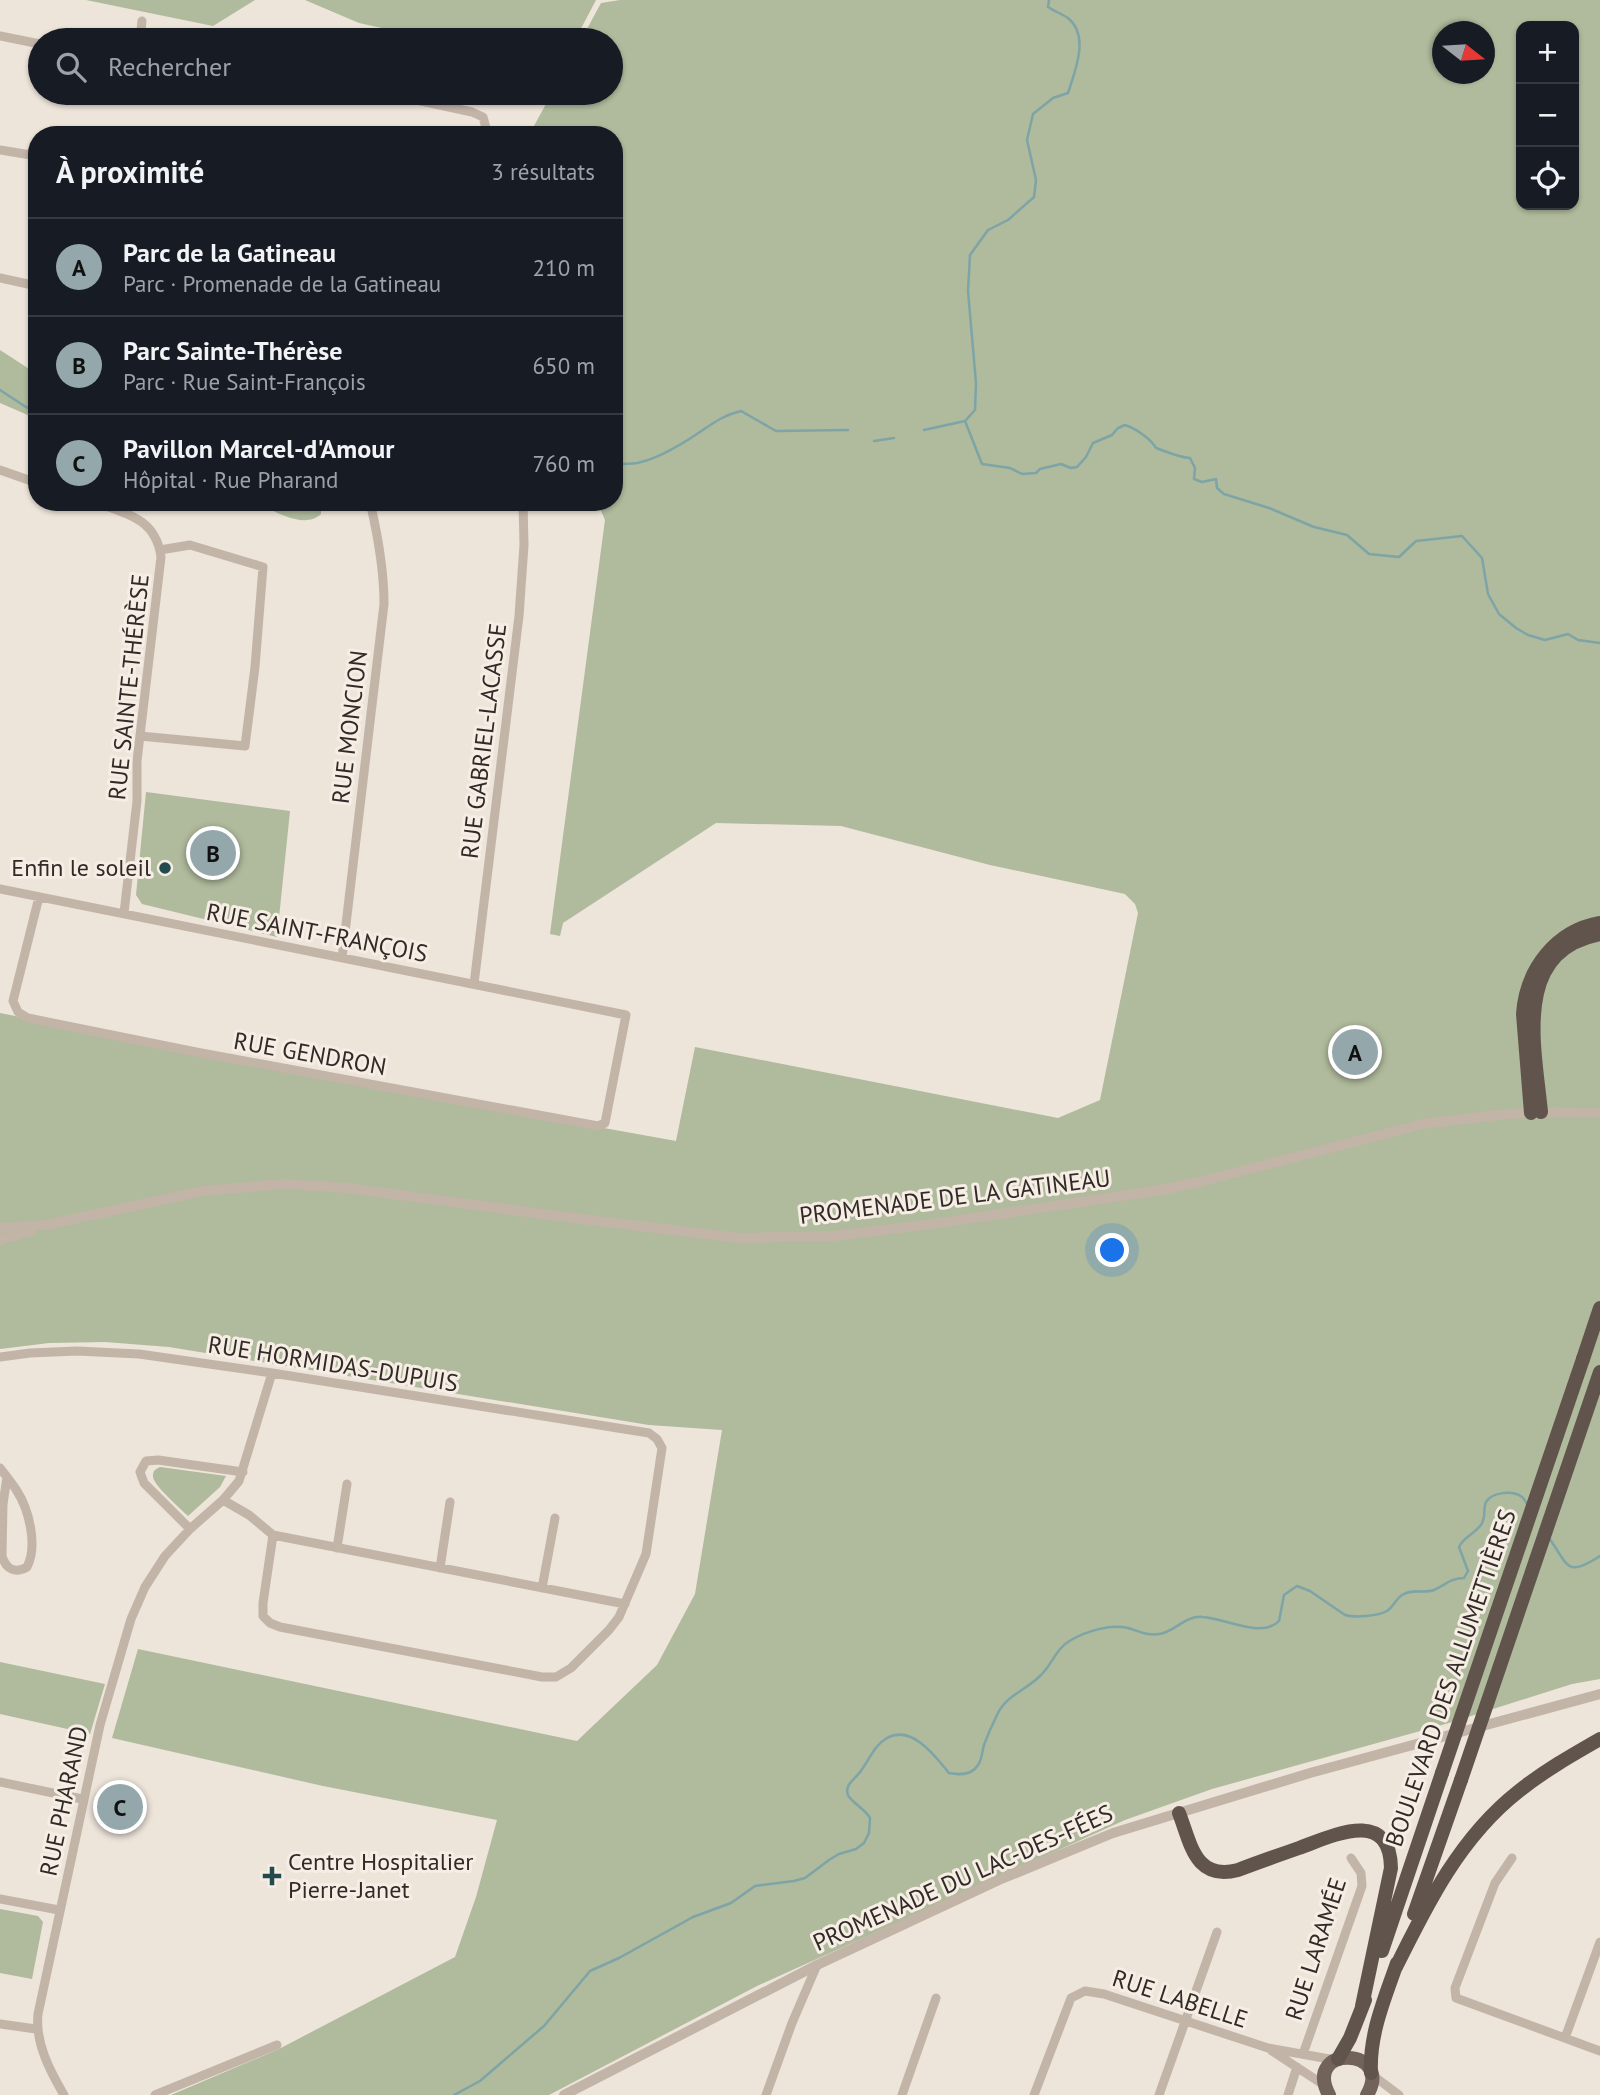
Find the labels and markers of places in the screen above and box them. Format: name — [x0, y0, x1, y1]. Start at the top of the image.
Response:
pin: B — [190, 827, 236, 879]
place label: Enfin le soleil — [11, 852, 151, 883]
marker: Enfin le soleil — [157, 860, 173, 876]
pin: A — [1332, 1026, 1378, 1078]
pin: C — [97, 1781, 143, 1833]
place label: Centre Hospitalier Pierre-Janet — [288, 1846, 473, 1905]
marker: Centre Hospitalier Pierre-Janet — [262, 1866, 282, 1886]

